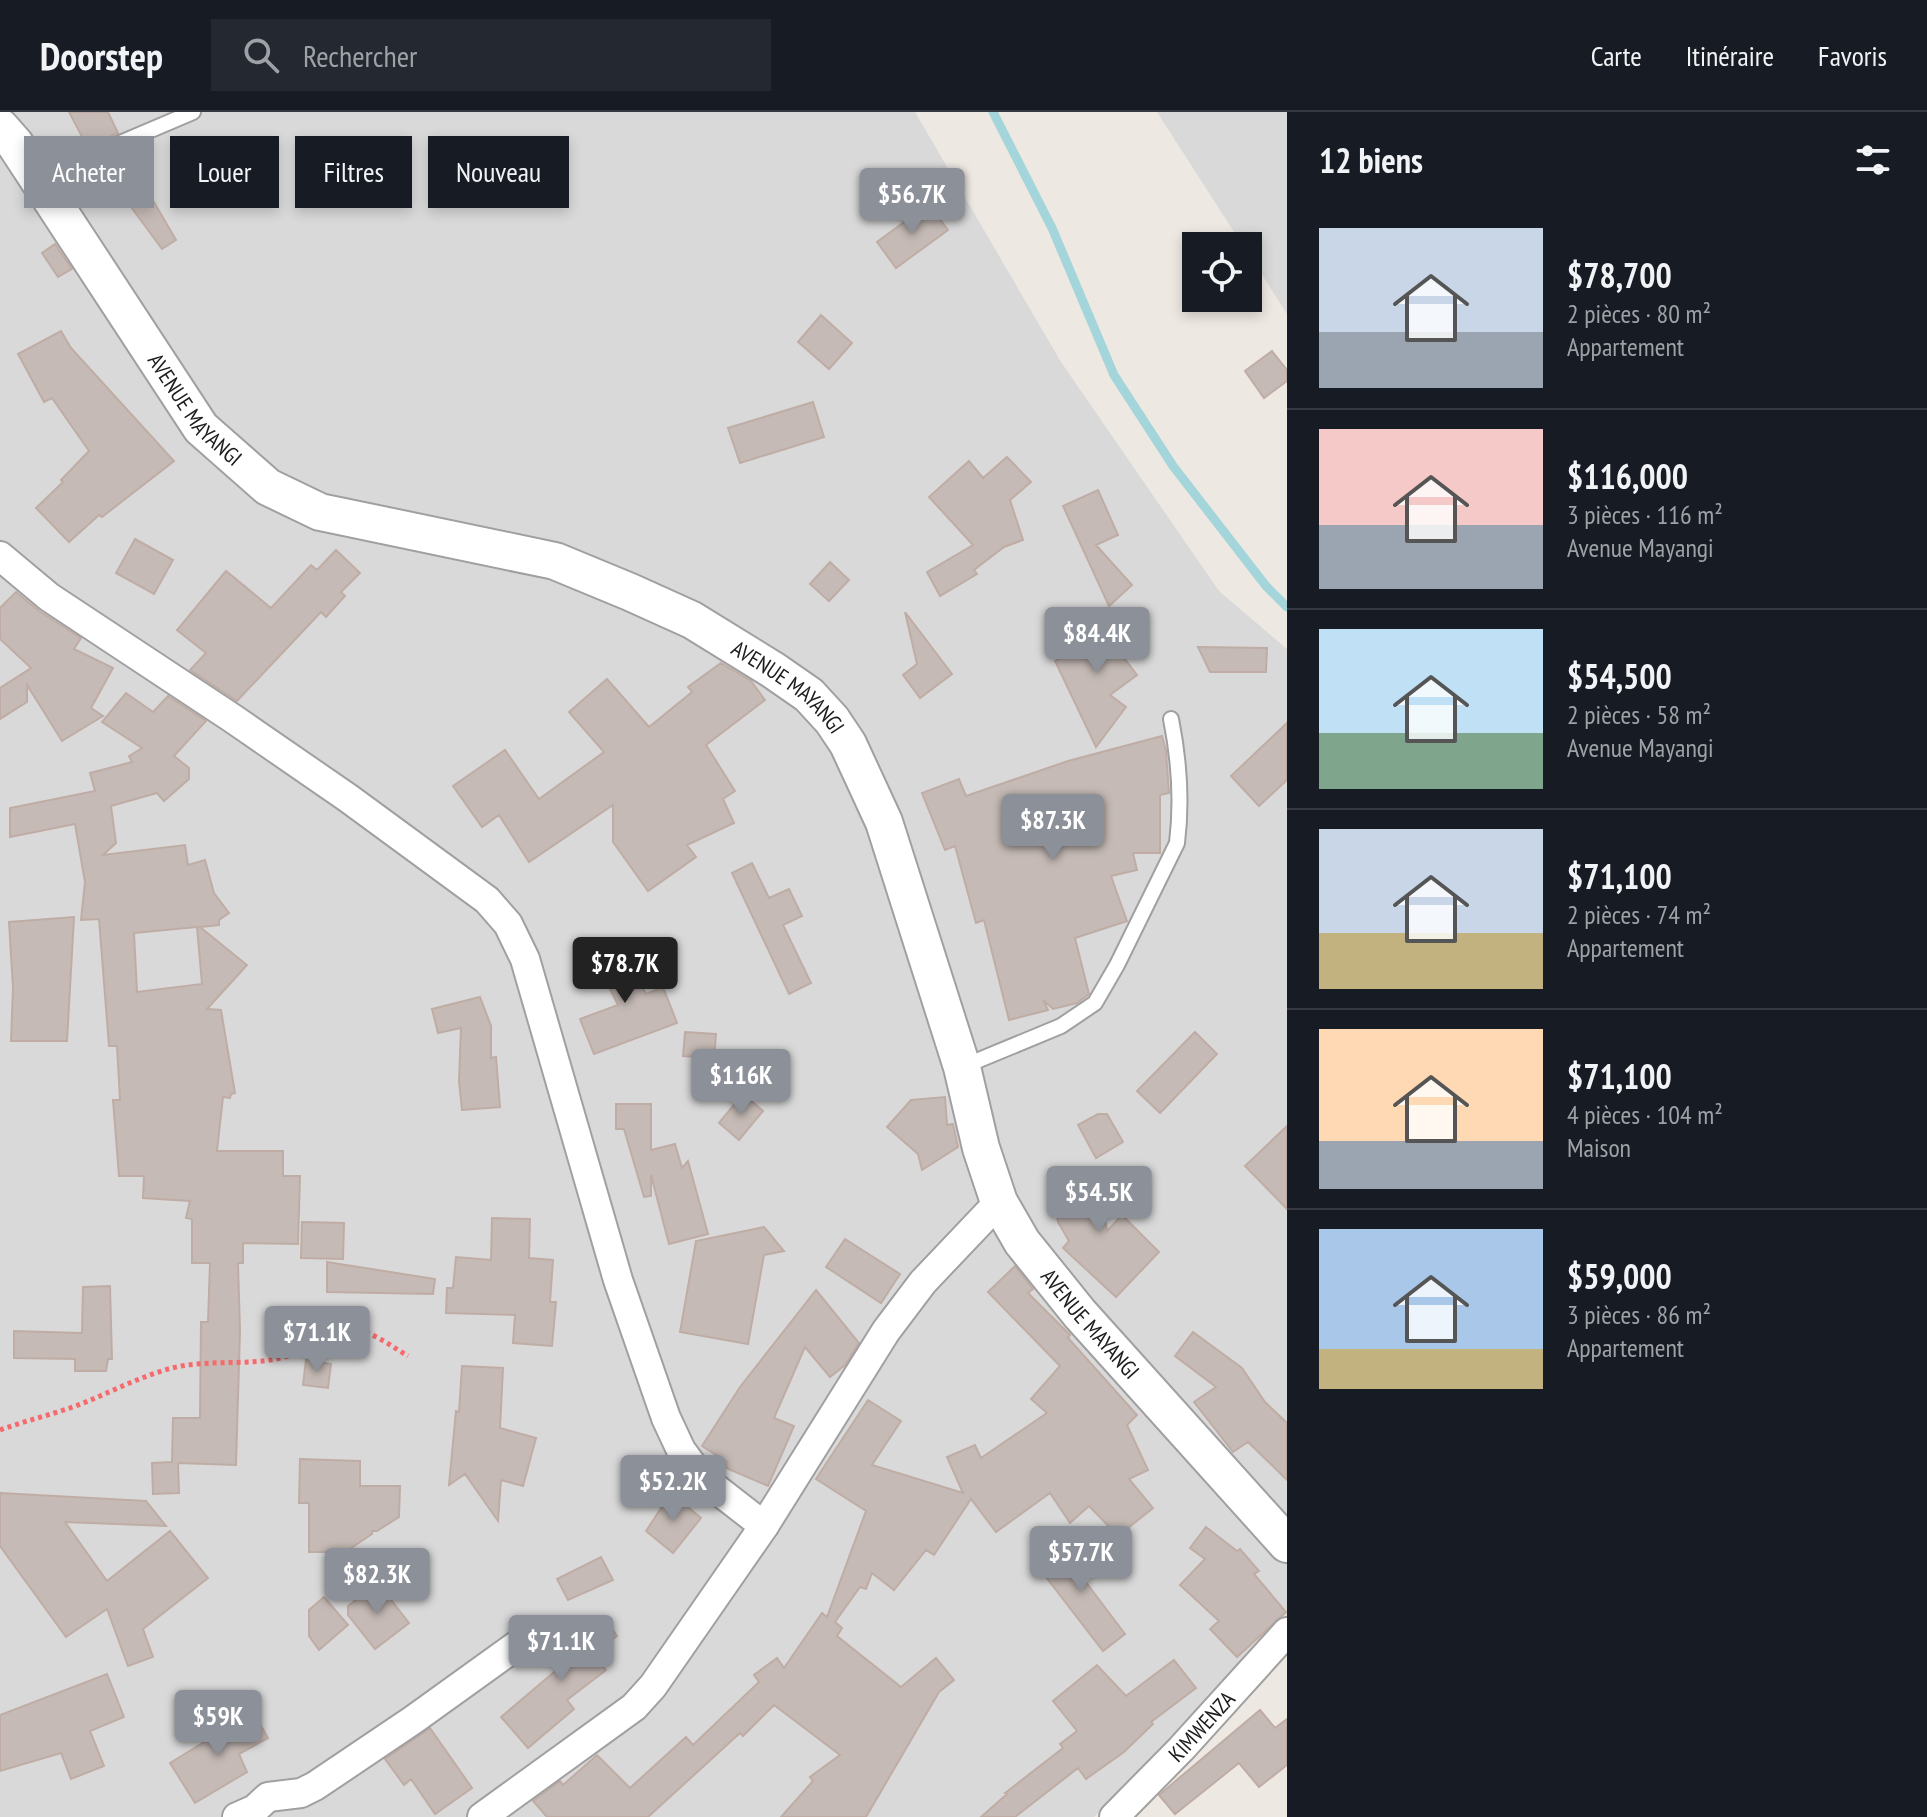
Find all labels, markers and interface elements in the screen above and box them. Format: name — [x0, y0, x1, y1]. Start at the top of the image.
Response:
search box — [211, 19, 771, 91]
text: Doorstep — [40, 31, 163, 80]
icon: search — [239, 33, 283, 77]
text: Rechercher — [303, 36, 417, 75]
text: Carte — [1591, 37, 1642, 74]
text: Itinéraire — [1686, 37, 1774, 74]
text: Favoris — [1818, 37, 1887, 74]
chip: Acheter — [24, 136, 154, 208]
chip: Louer — [170, 136, 279, 208]
chip: Filtres — [295, 136, 412, 208]
chip: Nouveau — [428, 136, 569, 208]
text: 12 biens — [1319, 138, 1423, 182]
icon: filters — [1851, 138, 1895, 182]
pin: $56.7K — [847, 168, 977, 236]
text: $56.7K — [878, 177, 946, 210]
map controls — [1182, 232, 1262, 312]
button: locate — [1182, 232, 1262, 312]
text: $78,700 — [1567, 253, 1672, 297]
icon: home — [1383, 260, 1479, 356]
text: 2 pièces · 80 m² — [1567, 297, 1711, 330]
text: Appartement — [1567, 330, 1684, 363]
street label: AVENUE MAYANGI — [142, 348, 248, 472]
text: $116,000 — [1567, 454, 1688, 498]
icon: home — [1383, 461, 1479, 557]
text: 3 pièces · 116 m² — [1567, 498, 1723, 531]
text: Avenue Mayangi — [1567, 531, 1714, 564]
pin: $84.4K — [1032, 607, 1162, 675]
text: $84.4K — [1063, 616, 1131, 649]
street label: AVENUE MAYANGI — [727, 634, 851, 739]
text: $54,500 — [1567, 654, 1672, 698]
icon: home — [1383, 661, 1479, 757]
text: 2 pièces · 58 m² — [1567, 698, 1711, 731]
text: Avenue Mayangi — [1567, 731, 1714, 764]
pin: $87.3K — [988, 794, 1118, 862]
text: $87.3K — [1020, 803, 1086, 836]
text: $71,100 — [1567, 854, 1672, 898]
icon: home — [1383, 861, 1479, 957]
text: 2 pièces · 74 m² — [1567, 898, 1711, 931]
text: Appartement — [1567, 931, 1684, 964]
pin: $78.7K — [560, 937, 690, 1005]
text: $78.7K — [591, 946, 659, 979]
pin: $116K — [685, 1049, 797, 1117]
text: $71,100 — [1567, 1054, 1672, 1098]
text: $116K — [709, 1058, 773, 1091]
icon: home — [1383, 1061, 1479, 1157]
text: 4 pièces · 104 m² — [1567, 1098, 1723, 1131]
text: Maison — [1567, 1131, 1631, 1164]
pin: $54.5K — [1034, 1166, 1164, 1234]
text: $54.5K — [1065, 1175, 1133, 1208]
text: $59,000 — [1567, 1254, 1672, 1298]
icon: home — [1383, 1261, 1479, 1357]
street label: AVENUE MAYANGI — [1035, 1263, 1146, 1385]
text: 3 pièces · 86 m² — [1567, 1298, 1711, 1331]
pin: $71.1K — [252, 1306, 382, 1374]
text: $71.1K — [283, 1315, 351, 1348]
text: Appartement — [1567, 1331, 1684, 1364]
pin: $52.2K — [608, 1455, 738, 1523]
text: $52.2K — [639, 1464, 707, 1497]
pin: $57.7K — [1016, 1526, 1146, 1594]
text: $57.7K — [1048, 1535, 1114, 1568]
pin: $82.3K — [312, 1548, 442, 1616]
text: $82.3K — [343, 1557, 411, 1590]
pin: $71.1K — [496, 1615, 626, 1683]
text: $71.1K — [527, 1624, 595, 1657]
street label: KIMWENZA — [1162, 1685, 1241, 1768]
pin: $59K — [171, 1690, 265, 1758]
text: $59K — [193, 1699, 243, 1732]

